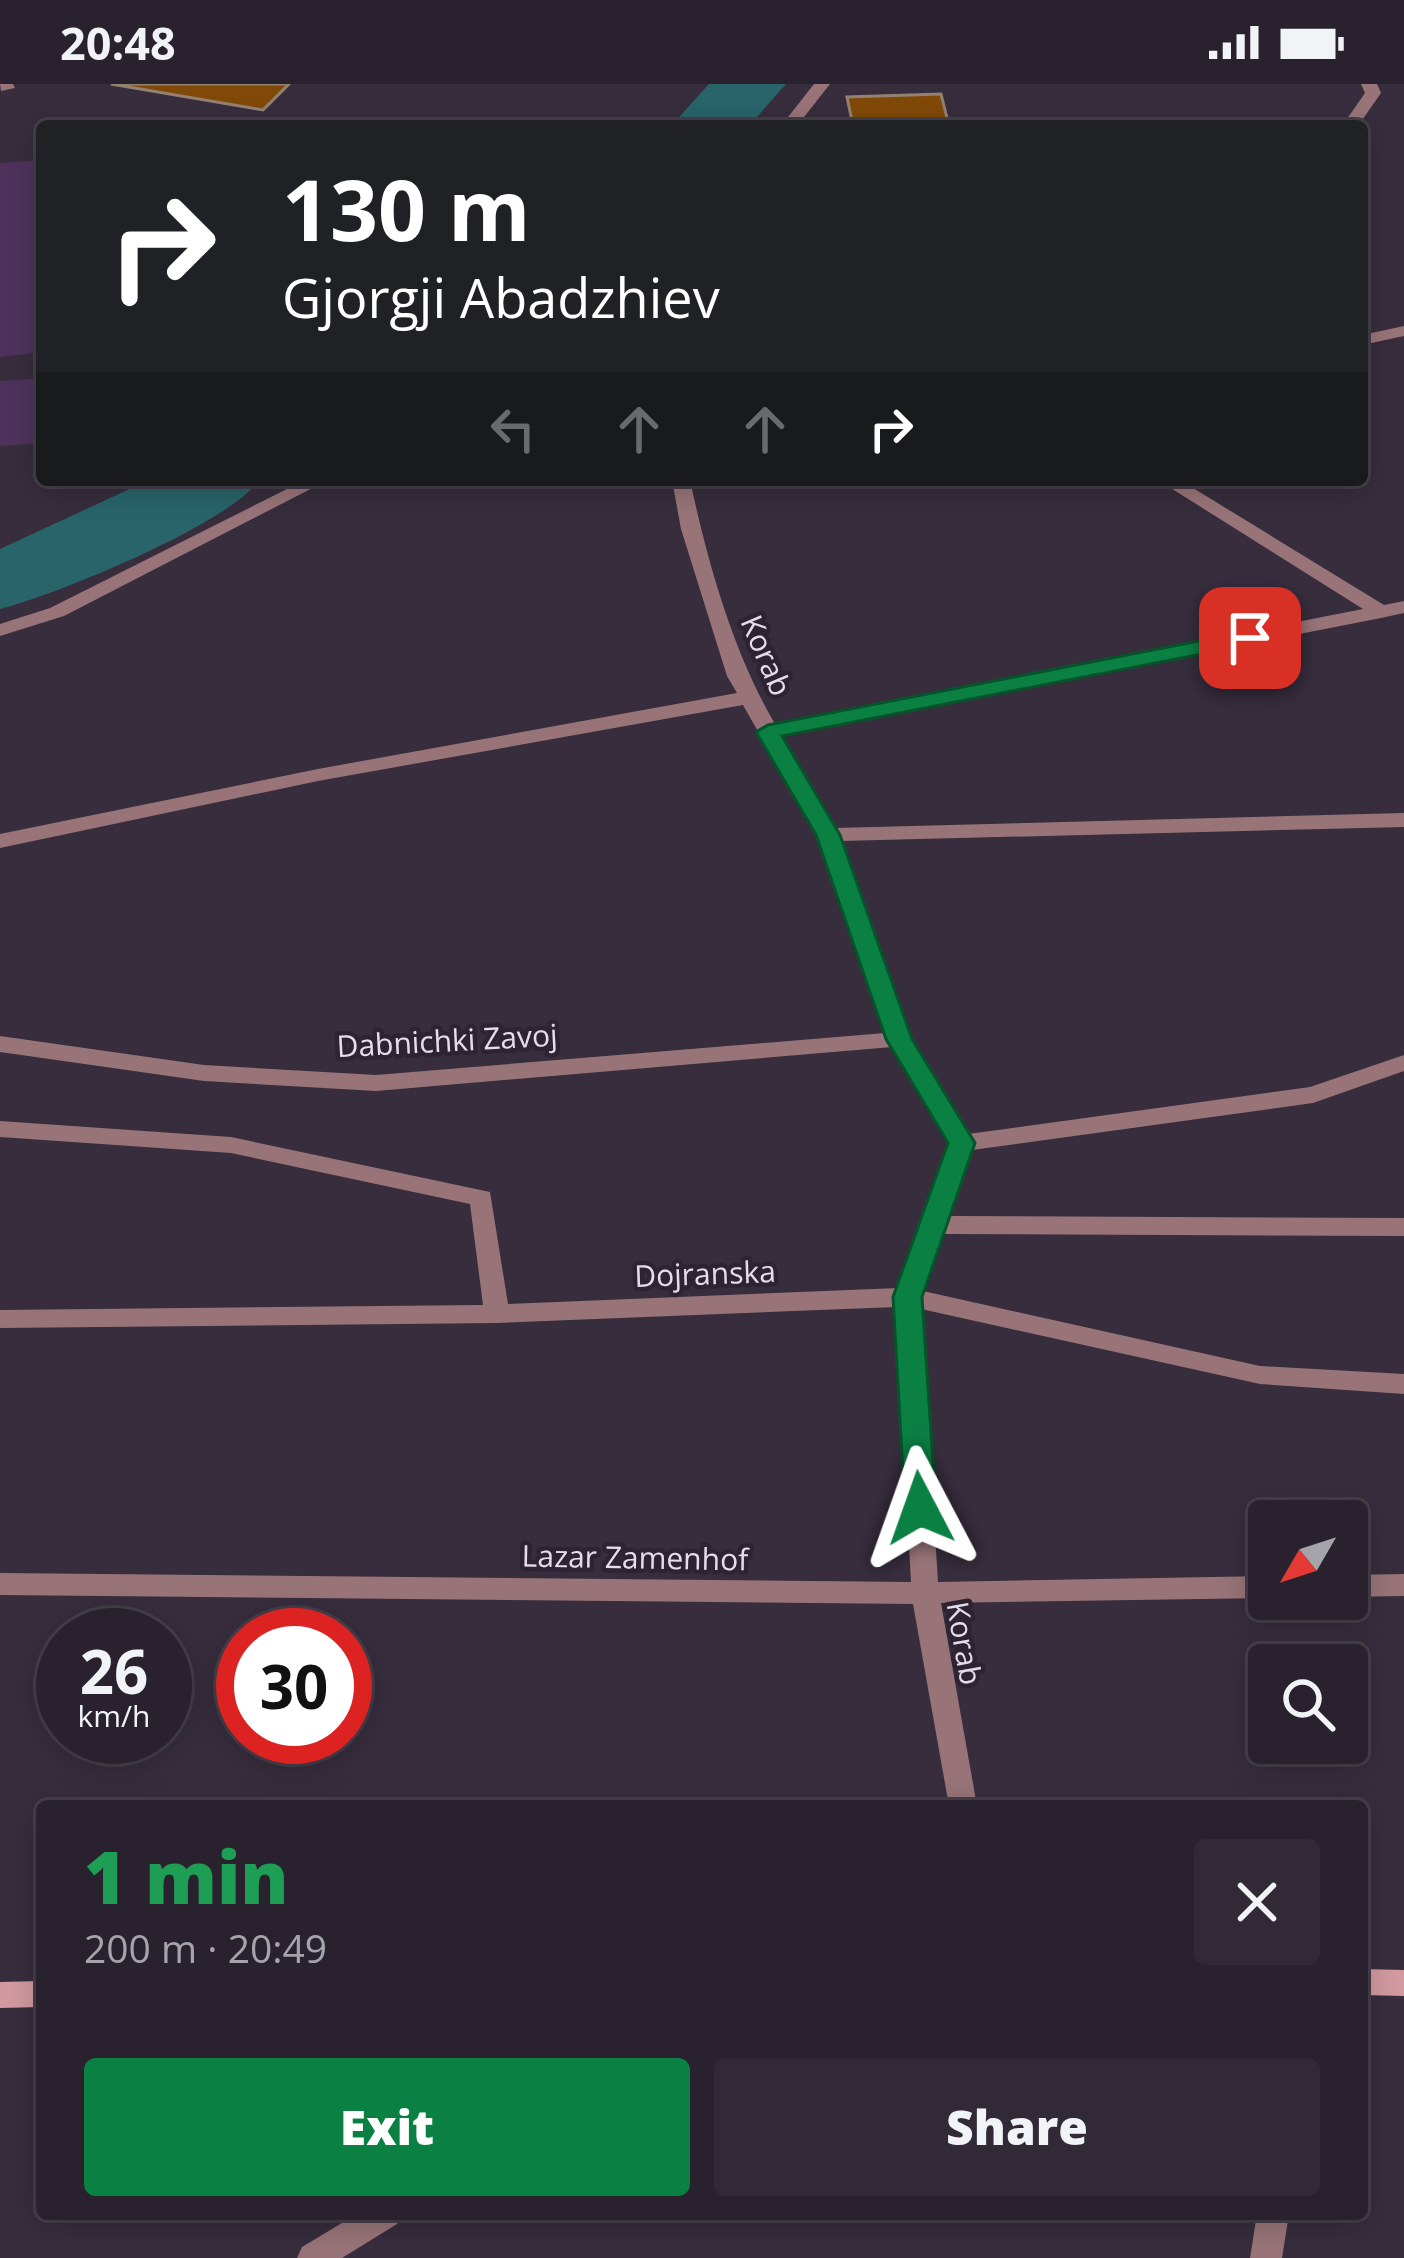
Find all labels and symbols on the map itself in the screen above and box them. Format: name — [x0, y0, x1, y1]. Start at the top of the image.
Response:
pin — [1199, 587, 1301, 689]
street label: Korab — [732, 608, 802, 702]
street label: Dabnichki Zavoj — [336, 1014, 558, 1066]
street label: Dojranska — [634, 1250, 776, 1296]
position arrow — [857, 1445, 983, 1571]
north arrow — [1248, 1500, 1368, 1620]
street label: Lazar Zamenhof — [521, 1535, 750, 1580]
street label: Korab — [938, 1598, 992, 1688]
speed limit sign: 30 — [216, 1608, 372, 1764]

